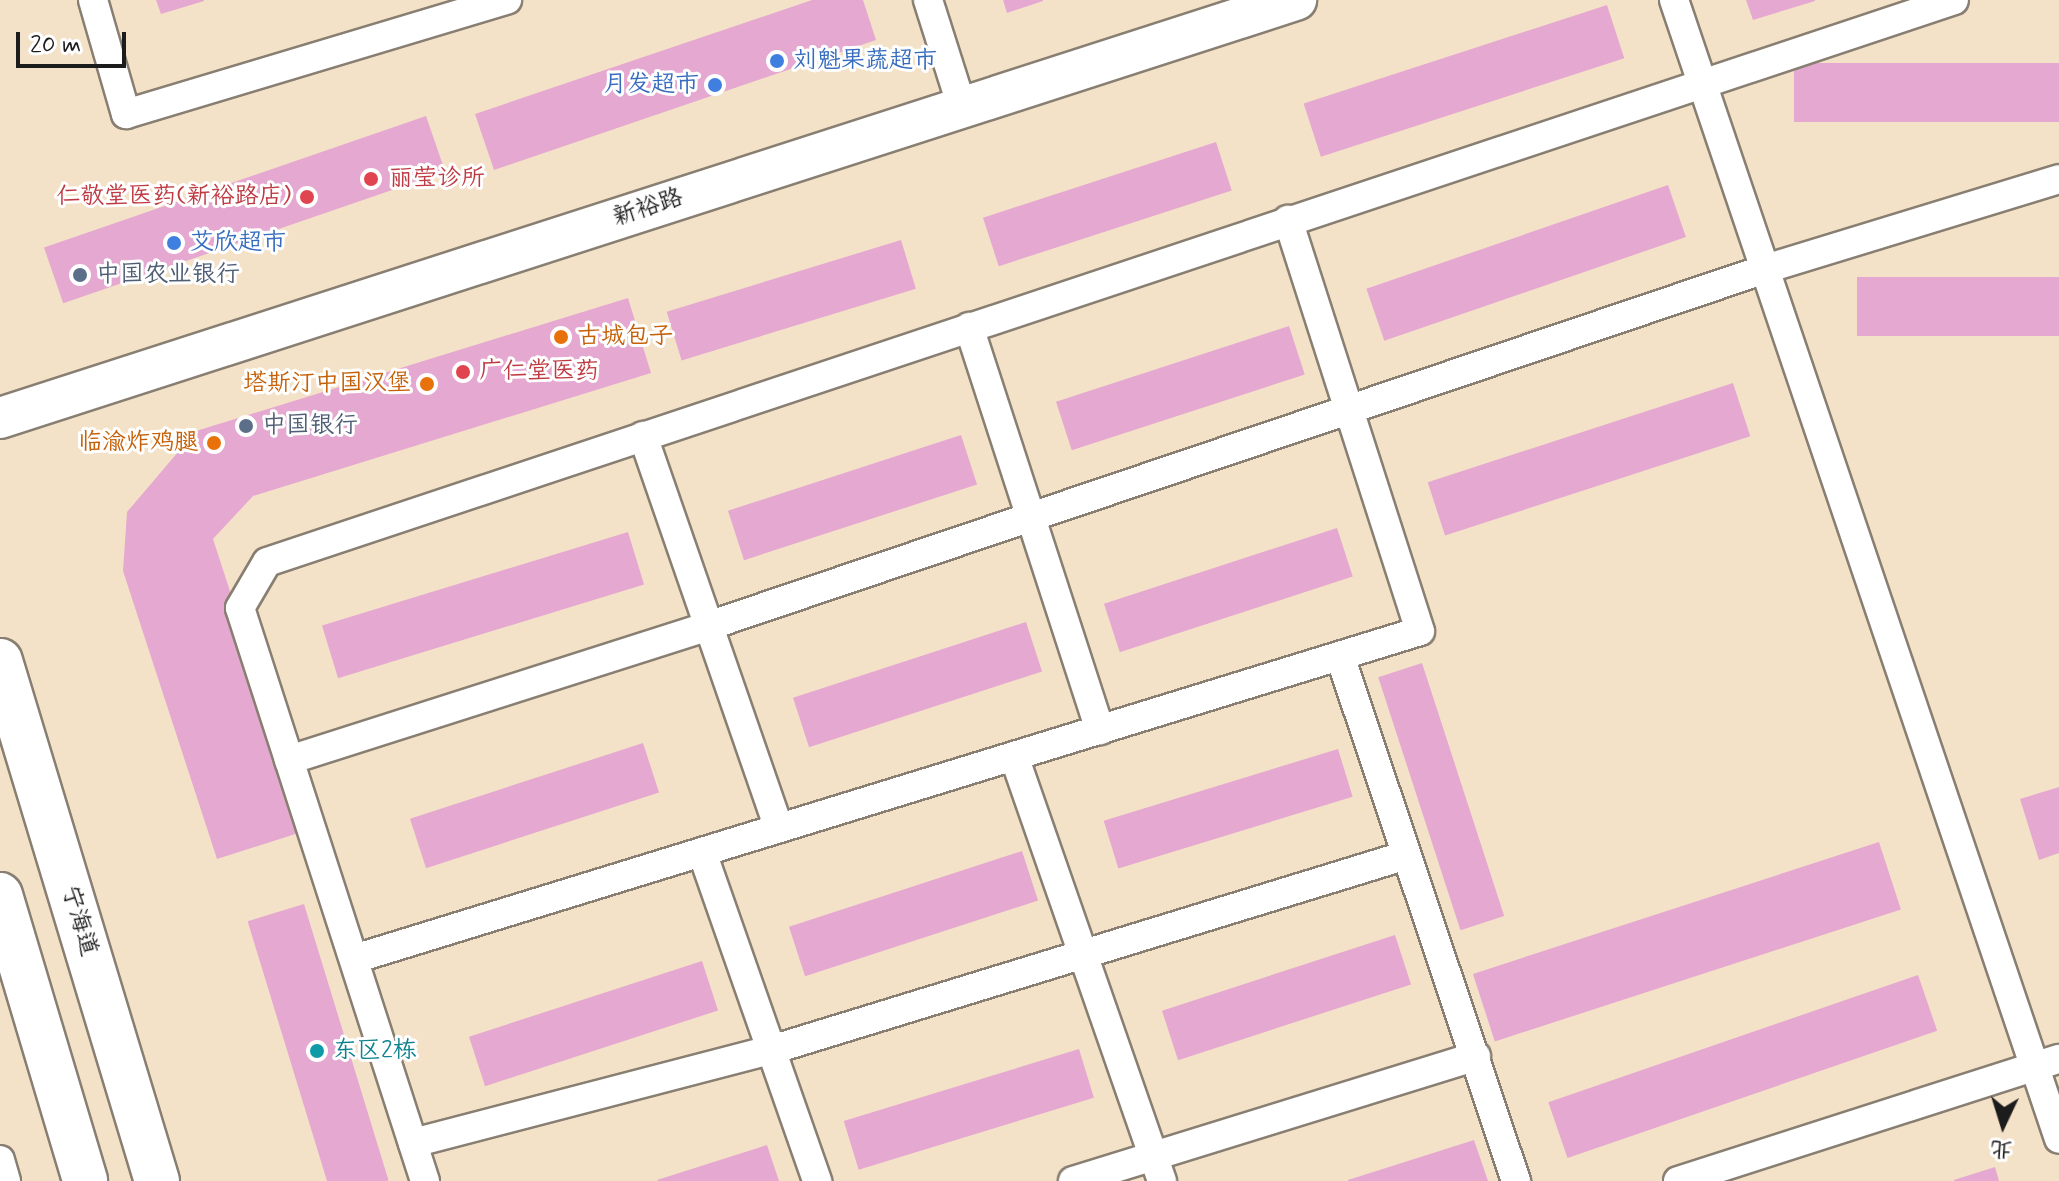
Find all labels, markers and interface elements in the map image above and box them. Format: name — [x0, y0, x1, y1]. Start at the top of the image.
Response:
scale bar — [20, 16, 130, 66]
text: 20 m — [30, 30, 81, 61]
place label: 刘魁果蔬超市 — [793, 47, 937, 75]
marker: 刘魁果蔬超市 — [768, 52, 786, 70]
place label: 月发超市 — [603, 71, 699, 99]
marker: 月发超市 — [706, 76, 724, 94]
place label: 丽莹诊所 — [389, 165, 485, 193]
marker: 丽莹诊所 — [360, 168, 382, 190]
place label: 仁敬堂医药(新裕路店) — [56, 183, 291, 211]
street label: 新裕路 — [609, 183, 687, 233]
marker: 仁敬堂医药(新裕路店) — [298, 188, 316, 206]
place label: 艾欣超市 — [190, 229, 286, 257]
marker: 艾欣超市 — [165, 234, 183, 252]
place label: 中国农业银行 — [96, 261, 240, 289]
marker: 中国农业银行 — [71, 266, 89, 284]
place label: 古城包子 — [577, 323, 673, 351]
marker: 古城包子 — [552, 328, 570, 346]
place label: 广仁堂医药 — [479, 358, 599, 386]
marker: 广仁堂医药 — [454, 363, 472, 381]
place label: 塔斯汀中国汉堡 — [243, 370, 411, 398]
marker: 塔斯汀中国汉堡 — [418, 375, 436, 393]
place label: 中国银行 — [262, 412, 358, 440]
marker: 中国银行 — [237, 417, 255, 435]
place label: 临渝炸鸡腿 — [78, 429, 198, 457]
marker: 临渝炸鸡腿 — [205, 434, 223, 452]
street label: 宁海道 — [55, 882, 103, 960]
place label: 东区2栋 — [333, 1037, 417, 1065]
marker: 东区2栋 — [308, 1042, 326, 1060]
north arrow — [1963, 1085, 2043, 1165]
text: 北 — [1989, 1134, 2013, 1164]

